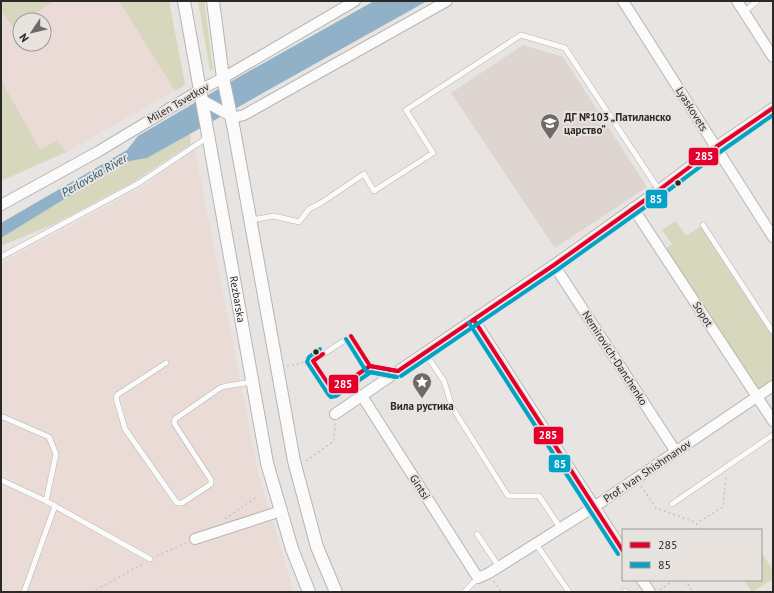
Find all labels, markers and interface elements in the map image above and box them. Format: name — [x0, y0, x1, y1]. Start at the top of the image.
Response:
north arrow — [12, 12, 52, 52]
text: N — [16, 31, 32, 45]
street label: Milen Tsvetkov — [144, 79, 212, 126]
street label: Lyaskovets — [673, 84, 711, 134]
place label: ДГ №103 „Патиланско царство“ — [564, 110, 671, 137]
school or university icon: ДГ №103 „Патиланско царство“ — [539, 112, 561, 140]
line badge: 285 — [688, 147, 719, 166]
text: 285 — [695, 149, 713, 163]
water label: Perlovska River — [58, 150, 130, 200]
unlabelled marker — [673, 178, 683, 188]
line badge: 85 — [645, 189, 668, 209]
text: 85 — [650, 192, 662, 206]
street label: Rezbarska — [227, 275, 249, 324]
street label: Sopot — [690, 299, 716, 329]
street label: Nemirovich-Danchenko — [579, 308, 651, 408]
unlabelled marker — [311, 347, 321, 357]
place icon: Вила рустика — [411, 371, 433, 399]
line badge: 285 — [328, 374, 359, 394]
text: 285 — [334, 377, 352, 391]
place label: Вила рустика — [390, 399, 454, 413]
line badge: 285 — [533, 426, 564, 445]
text: 285 — [539, 428, 557, 442]
street label: Prof. Ivan Shishmanov — [600, 436, 694, 506]
line badge: 85 — [548, 454, 571, 473]
text: 85 — [554, 457, 566, 471]
street label: Gintsi — [407, 472, 433, 502]
legend — [622, 529, 762, 581]
text: 285 — [658, 537, 678, 552]
text: 85 — [658, 557, 671, 572]

